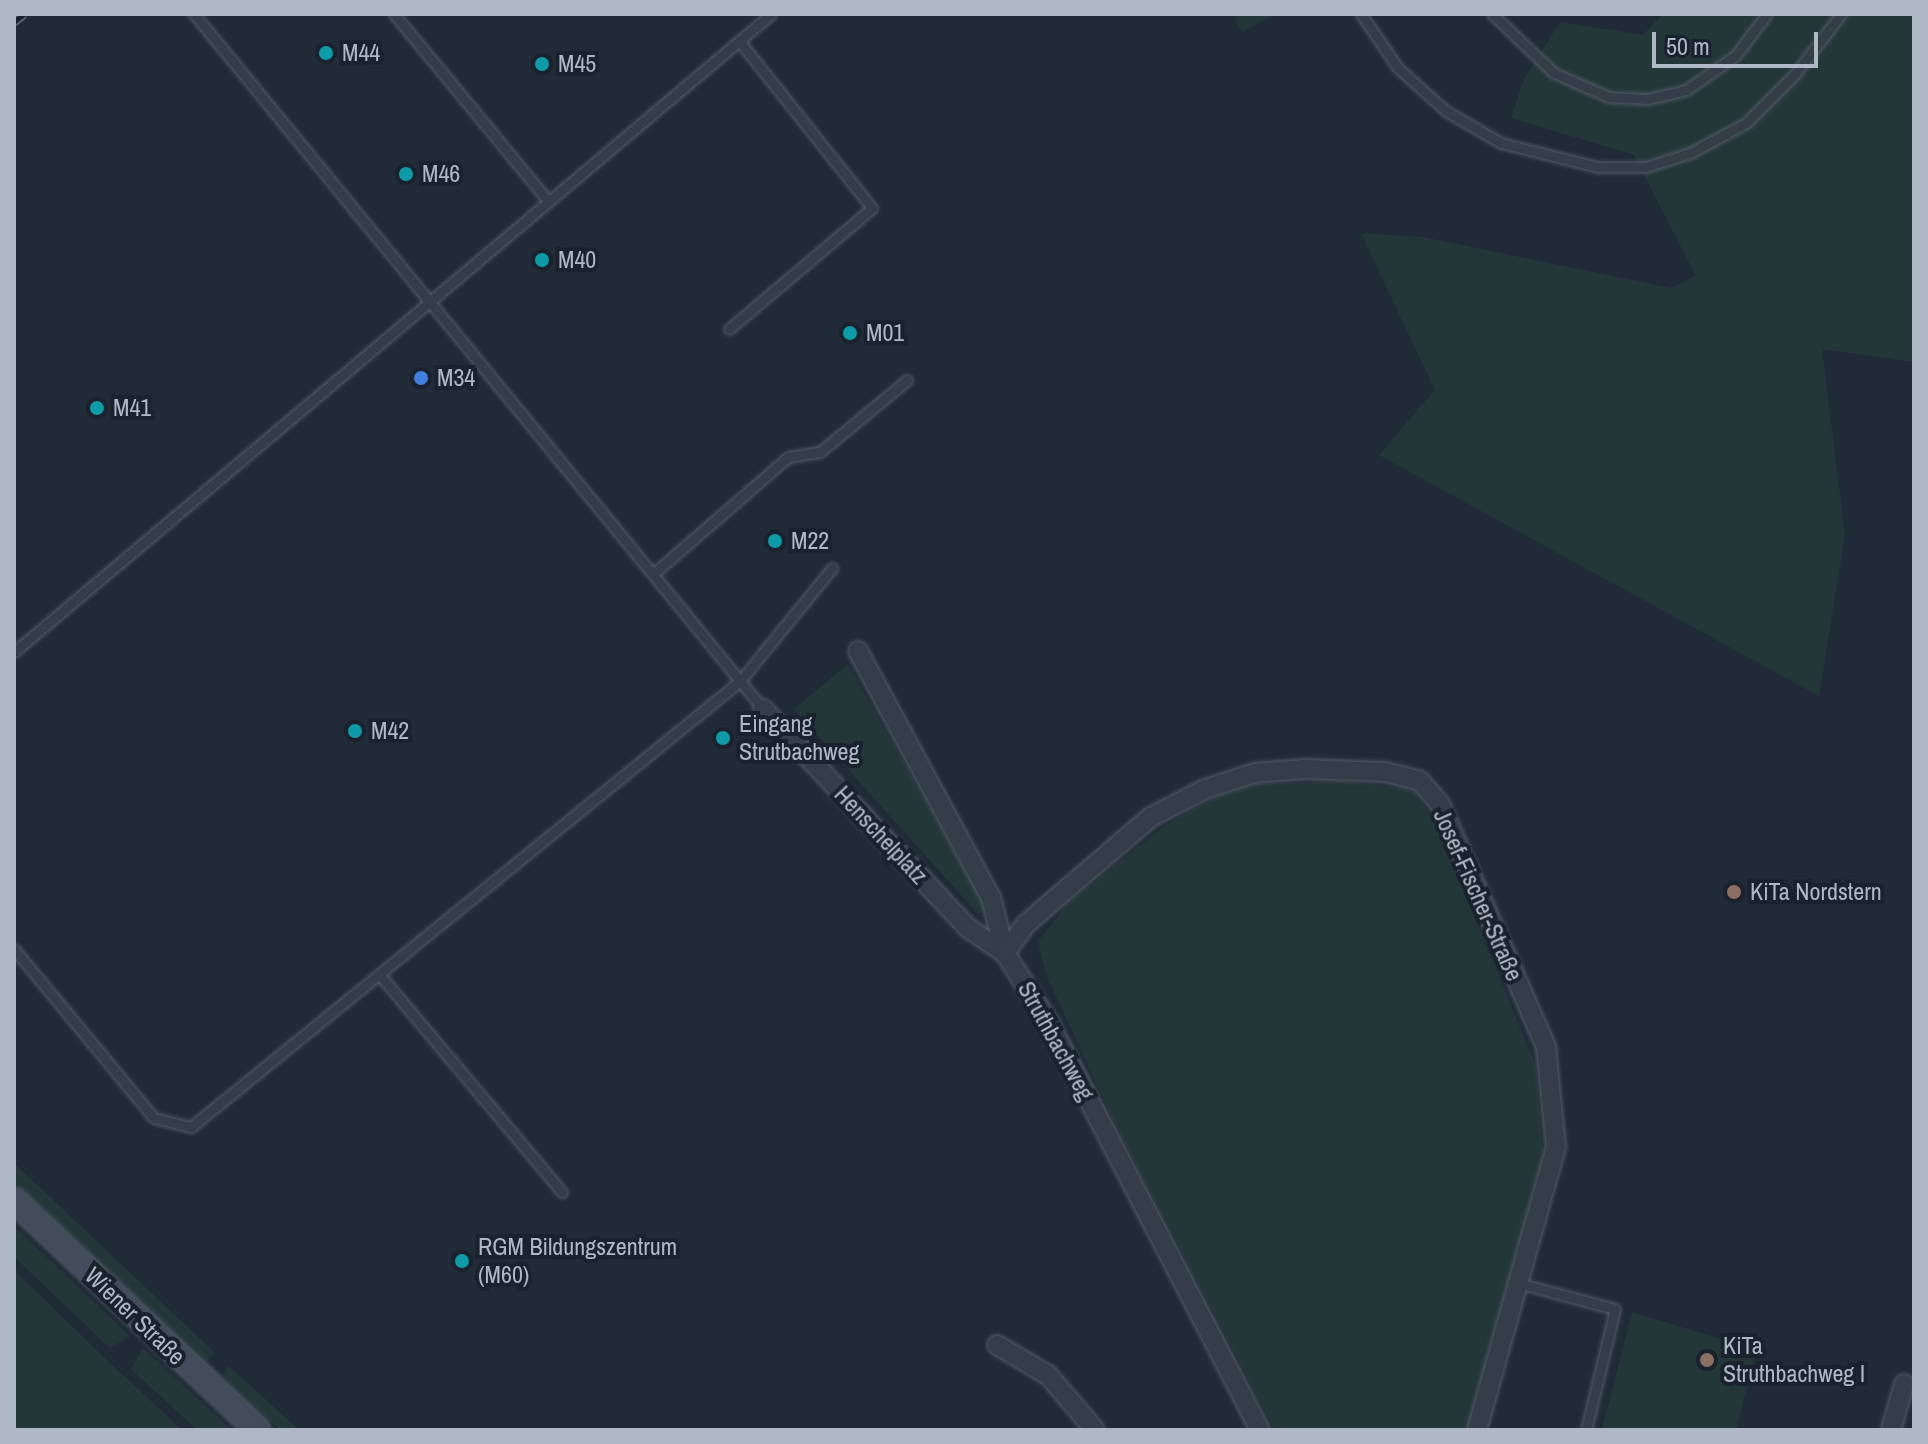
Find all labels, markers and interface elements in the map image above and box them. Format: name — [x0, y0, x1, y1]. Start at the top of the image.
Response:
scale bar — [1656, 16, 1822, 66]
text: 50 m — [1666, 30, 1710, 62]
place label: M44 — [342, 39, 380, 67]
marker: M44 — [317, 44, 335, 62]
place label: M45 — [558, 50, 596, 78]
marker: M45 — [533, 55, 551, 73]
place label: M46 — [422, 160, 460, 188]
marker: M46 — [397, 165, 415, 183]
place label: M40 — [558, 246, 596, 274]
marker: M40 — [533, 251, 551, 269]
place label: M01 — [866, 319, 904, 347]
marker: M01 — [841, 324, 859, 342]
place label: M34 — [437, 364, 475, 392]
marker: M34 — [412, 369, 430, 387]
place label: M41 — [113, 394, 151, 422]
marker: M41 — [88, 399, 106, 417]
place label: M22 — [791, 527, 829, 555]
marker: M22 — [766, 532, 784, 550]
place label: Eingang Strutbachweg — [739, 710, 859, 766]
place label: M42 — [371, 717, 409, 745]
marker: M42 — [346, 722, 364, 740]
marker: Eingang Strutbachweg — [714, 729, 732, 747]
street label: Henschelplatz — [828, 780, 934, 890]
street label: Josef-Fischer-Straße — [1427, 805, 1529, 985]
place label: KiTa Nordstern — [1750, 878, 1882, 906]
marker: KiTa Nordstern — [1725, 883, 1743, 901]
street label: Struthbachweg — [1012, 977, 1100, 1105]
place label: RGM Bildungszentrum (M60) — [478, 1233, 677, 1289]
marker: RGM Bildungszentrum (M60) — [453, 1252, 471, 1270]
street label: Wiener Straße — [79, 1261, 191, 1371]
place label: KiTa Struthbachweg I — [1723, 1332, 1865, 1388]
marker: KiTa Struthbachweg I — [1698, 1351, 1716, 1369]

